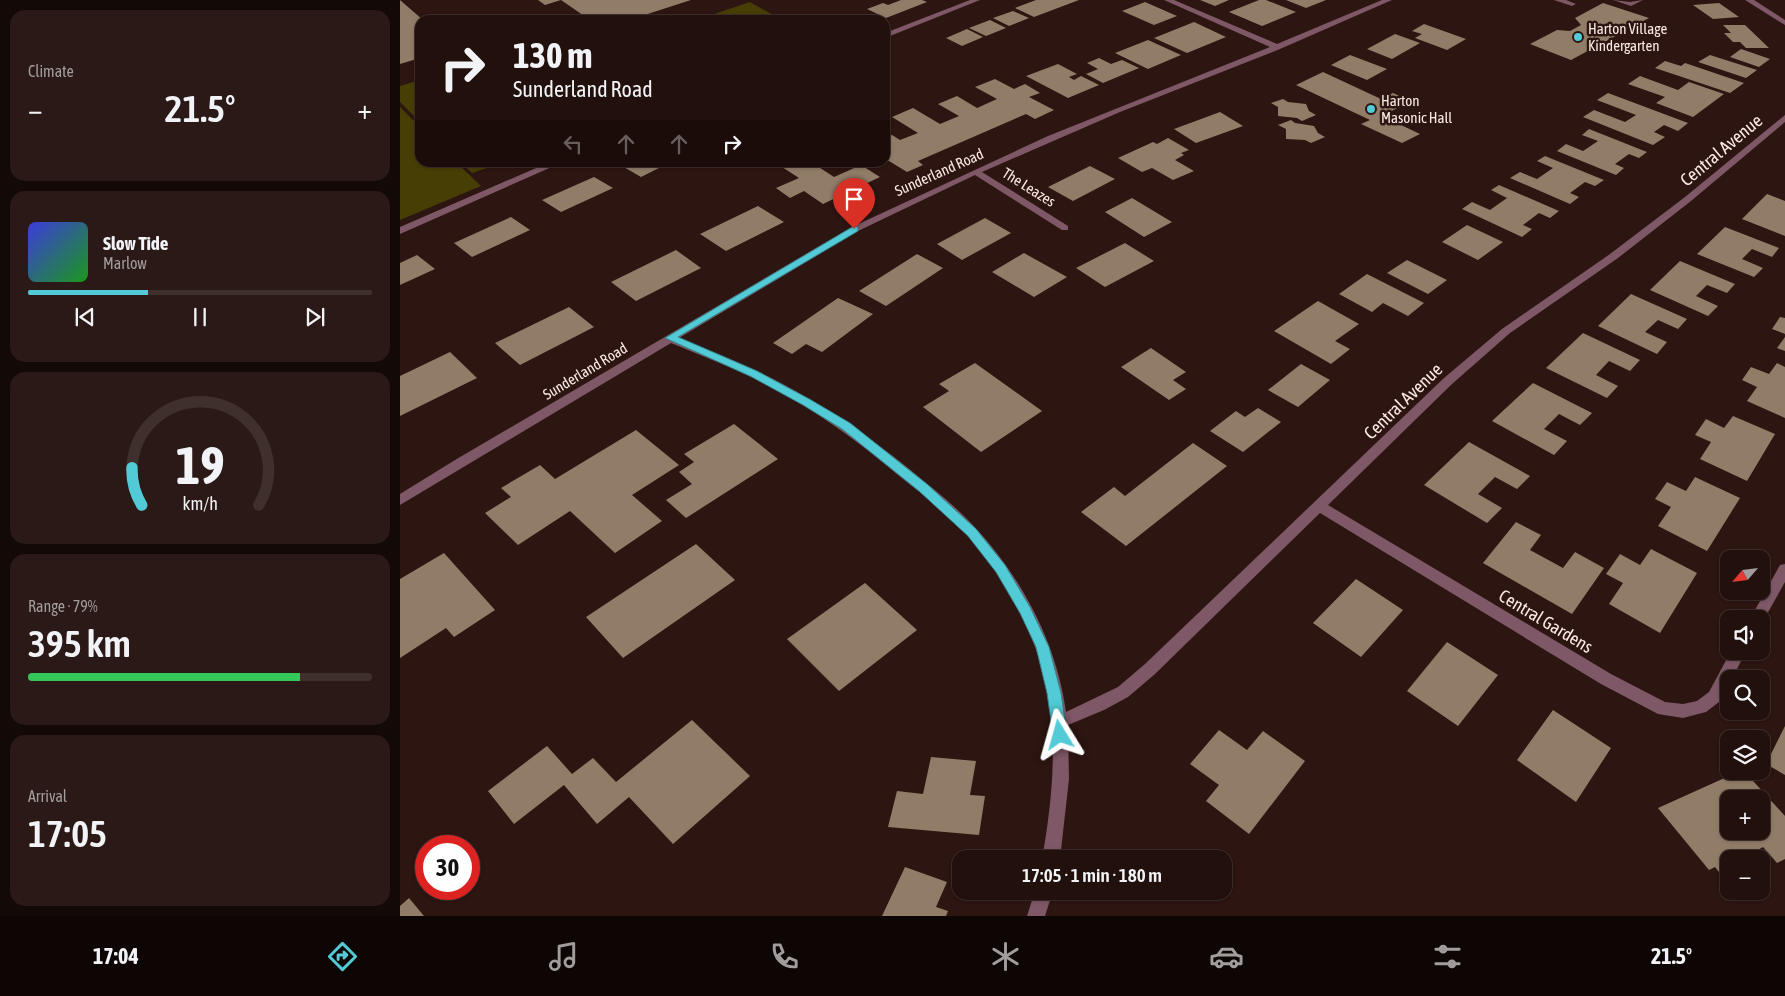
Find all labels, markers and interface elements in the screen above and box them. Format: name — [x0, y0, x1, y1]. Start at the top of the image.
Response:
place label: Harton Village Kindergarten — [1588, 20, 1667, 54]
marker: Harton Village Kindergarten — [1572, 31, 1584, 43]
icon: right — [430, 35, 495, 100]
text: 130 m — [513, 35, 592, 75]
text: Climate — [28, 62, 74, 80]
text: Sunderland Road — [513, 76, 653, 102]
text: 21.5° — [165, 87, 235, 130]
place label: Harton Masonic Hall — [1381, 92, 1452, 126]
text: − — [28, 93, 43, 125]
text: + — [357, 93, 372, 125]
marker: Harton Masonic Hall — [1365, 103, 1377, 115]
street label: Central Avenue — [1676, 110, 1766, 190]
icon: left — [559, 130, 587, 158]
icon: ahead — [612, 130, 640, 158]
icon: ahead — [665, 130, 693, 158]
icon: right — [718, 130, 746, 158]
street label: Sunderland Road — [892, 145, 986, 199]
street label: The Leazes — [999, 164, 1059, 210]
pin — [833, 178, 875, 229]
icon: arrive — [840, 185, 868, 213]
text: Slow Tide — [103, 232, 168, 254]
text: Marlow — [103, 254, 147, 272]
icon: previous — [71, 303, 99, 331]
icon: pause — [186, 303, 214, 331]
icon: next — [301, 303, 329, 331]
street label: Sunderland Road — [540, 339, 630, 403]
street label: Central Avenue — [1360, 359, 1446, 443]
text: 19 — [176, 435, 224, 495]
text: km/h — [182, 493, 218, 514]
north arrow — [1720, 550, 1770, 600]
map controls — [1720, 550, 1770, 900]
street label: Central Gardens — [1495, 585, 1597, 657]
text: Range · 79% — [28, 597, 98, 615]
button: sound — [1720, 610, 1770, 660]
text: 395 km — [28, 622, 131, 665]
button: search — [1720, 670, 1770, 720]
position arrow — [1033, 708, 1085, 760]
button: layers — [1720, 730, 1770, 780]
text: Arrival — [28, 787, 67, 805]
button: + — [1720, 790, 1770, 840]
text: 17:05 — [28, 812, 107, 855]
speed limit sign: 30 — [415, 835, 480, 900]
button: − — [1720, 850, 1770, 900]
text: 17:05 · 1 min · 180 m — [1022, 864, 1162, 886]
icon: directions — [325, 939, 360, 974]
icon: music — [546, 939, 581, 974]
icon: phone — [767, 939, 802, 974]
icon: climate — [988, 939, 1023, 974]
icon: car — [1209, 939, 1244, 974]
icon: filters — [1430, 939, 1465, 974]
text: 17:04 — [93, 943, 139, 969]
text: 21.5° — [1651, 943, 1692, 969]

